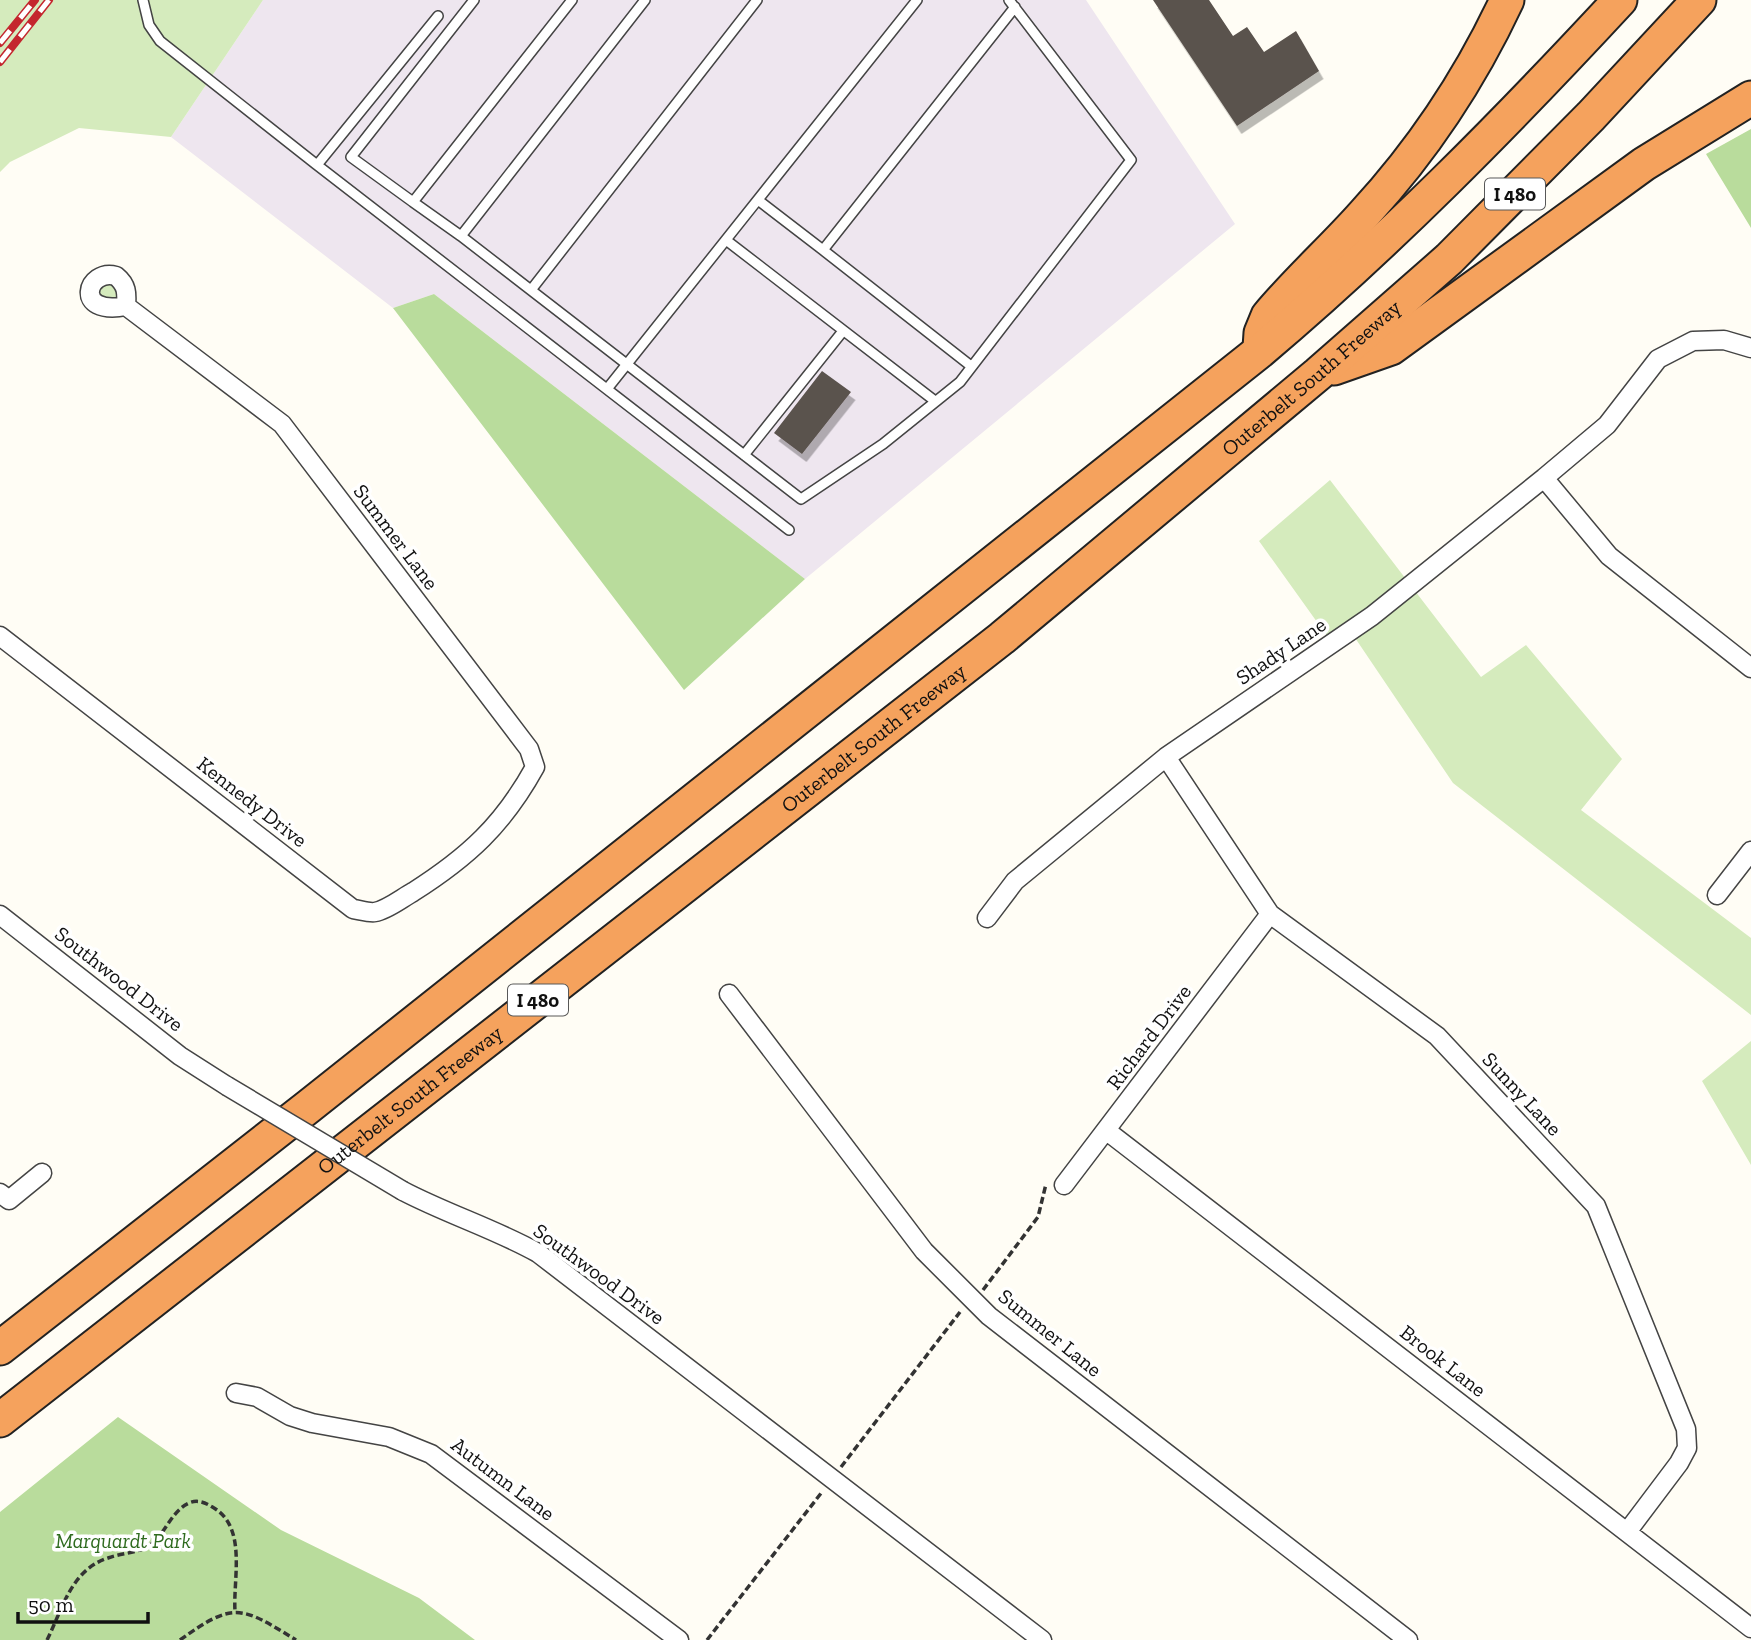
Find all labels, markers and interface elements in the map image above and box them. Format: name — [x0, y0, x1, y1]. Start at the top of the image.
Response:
road number: I 480 — [1485, 178, 1545, 210]
street label: Outerbelt South Freeway — [1216, 294, 1406, 461]
street label: Summer Lane — [349, 479, 444, 595]
street label: Shady Lane — [1231, 611, 1330, 690]
street label: Outerbelt South Freeway — [776, 658, 971, 818]
street label: Kennedy Drive — [192, 751, 312, 852]
street label: Southwood Drive — [50, 921, 189, 1037]
street label: Richard Drive — [1101, 979, 1196, 1094]
road number: I 480 — [508, 984, 568, 1016]
street label: Outerbelt South Freeway — [312, 1020, 507, 1179]
street label: Sunny Lane — [1477, 1047, 1567, 1141]
street label: Southwood Drive — [529, 1218, 670, 1330]
street label: Summer Lane — [994, 1283, 1107, 1382]
street label: Brook Lane — [1395, 1319, 1491, 1402]
street label: Autumn Lane — [447, 1432, 560, 1526]
park label: Marquardt Park — [55, 1528, 191, 1553]
scale bar — [18, 1580, 147, 1624]
text: 50 m — [28, 1592, 74, 1617]

